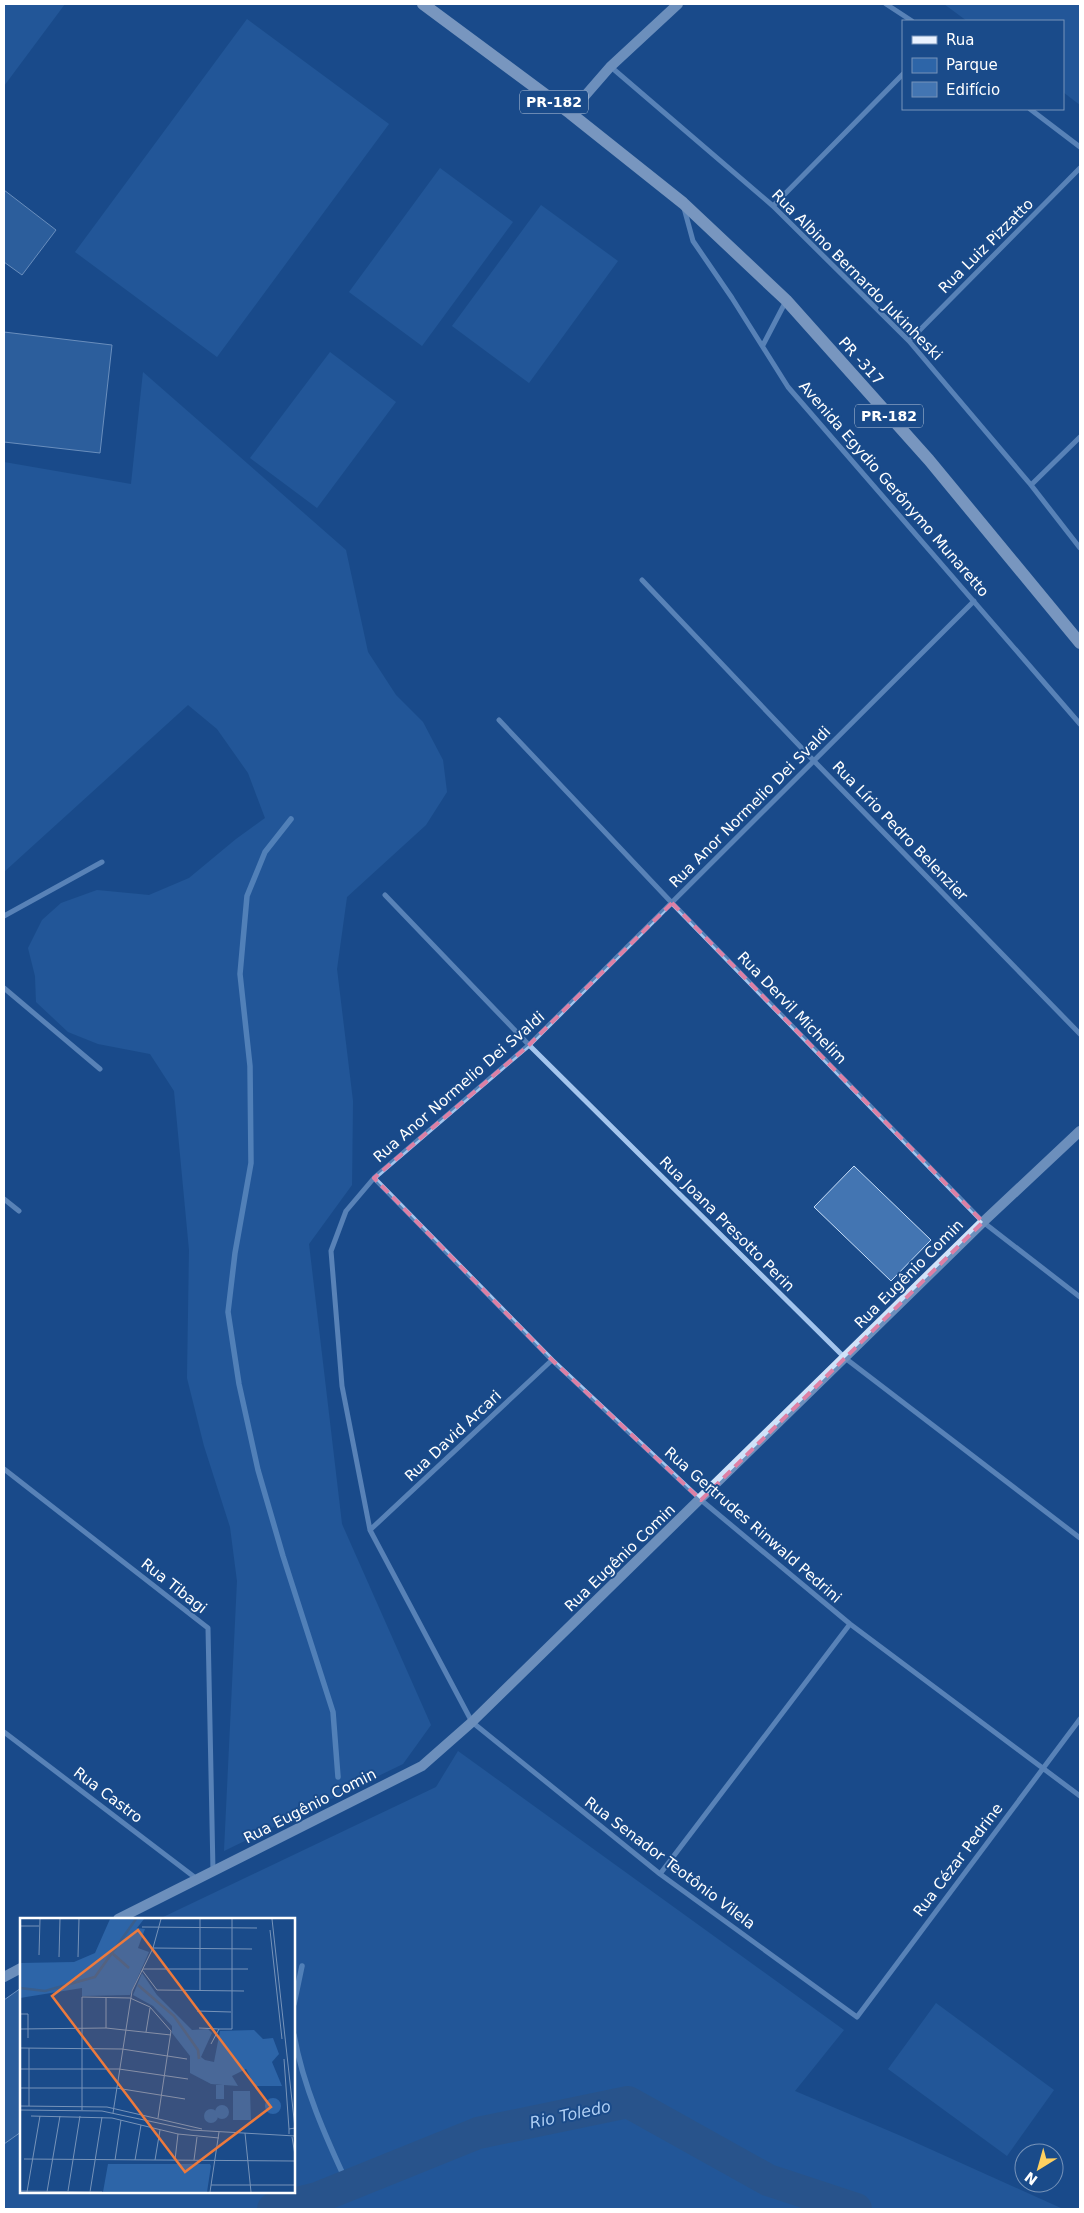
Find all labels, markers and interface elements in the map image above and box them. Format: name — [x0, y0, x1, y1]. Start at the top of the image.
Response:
legend — [902, 20, 1064, 110]
text: Rua — [946, 31, 974, 49]
text: Parque — [946, 56, 998, 74]
text: Edifício — [946, 81, 1000, 99]
road number: PR-182 — [520, 90, 588, 114]
street label: Rua Albino Bernardo Jukinheski — [768, 186, 946, 364]
street label: Rua Luiz Pizzatto — [935, 195, 1037, 297]
street label: PR -317 — [835, 333, 887, 389]
street label: Avenida Egydio Gerônymo Munaretto — [795, 377, 993, 601]
road number: PR-182 — [855, 404, 923, 428]
street label: Rua Anor Normelio Dei Svaldi — [666, 723, 834, 891]
street label: Rua Lírio Pedro Belenzier — [829, 758, 972, 905]
street label: Rua Dervil Michelim — [734, 948, 850, 1068]
street label: Rua Anor Normelio Dei Svaldi — [370, 1008, 548, 1166]
street label: Rua Joana Presotto Perin — [656, 1153, 798, 1295]
street label: Rua Eugênio Comin — [851, 1216, 967, 1332]
street label: Rua David Arcari — [401, 1387, 505, 1485]
street label: Rua Gertrudes Rinwald Pedrini — [661, 1443, 845, 1607]
street label: Rua Eugênio Comin — [561, 1501, 679, 1615]
street label: Rua Tibagi — [138, 1555, 210, 1617]
street label: Rua Castro — [70, 1763, 146, 1827]
street label: Rua Eugênio Comin — [241, 1765, 379, 1847]
street label: Rua Senador Teotônio Vilela — [581, 1793, 759, 1933]
street label: Rua Cézar Pedrine — [910, 1800, 1006, 1920]
inset map — [20, 1918, 295, 2193]
water label: Rio Toledo — [528, 2097, 613, 2132]
north arrow — [1014, 2143, 1064, 2193]
text: N — [1022, 2168, 1041, 2188]

